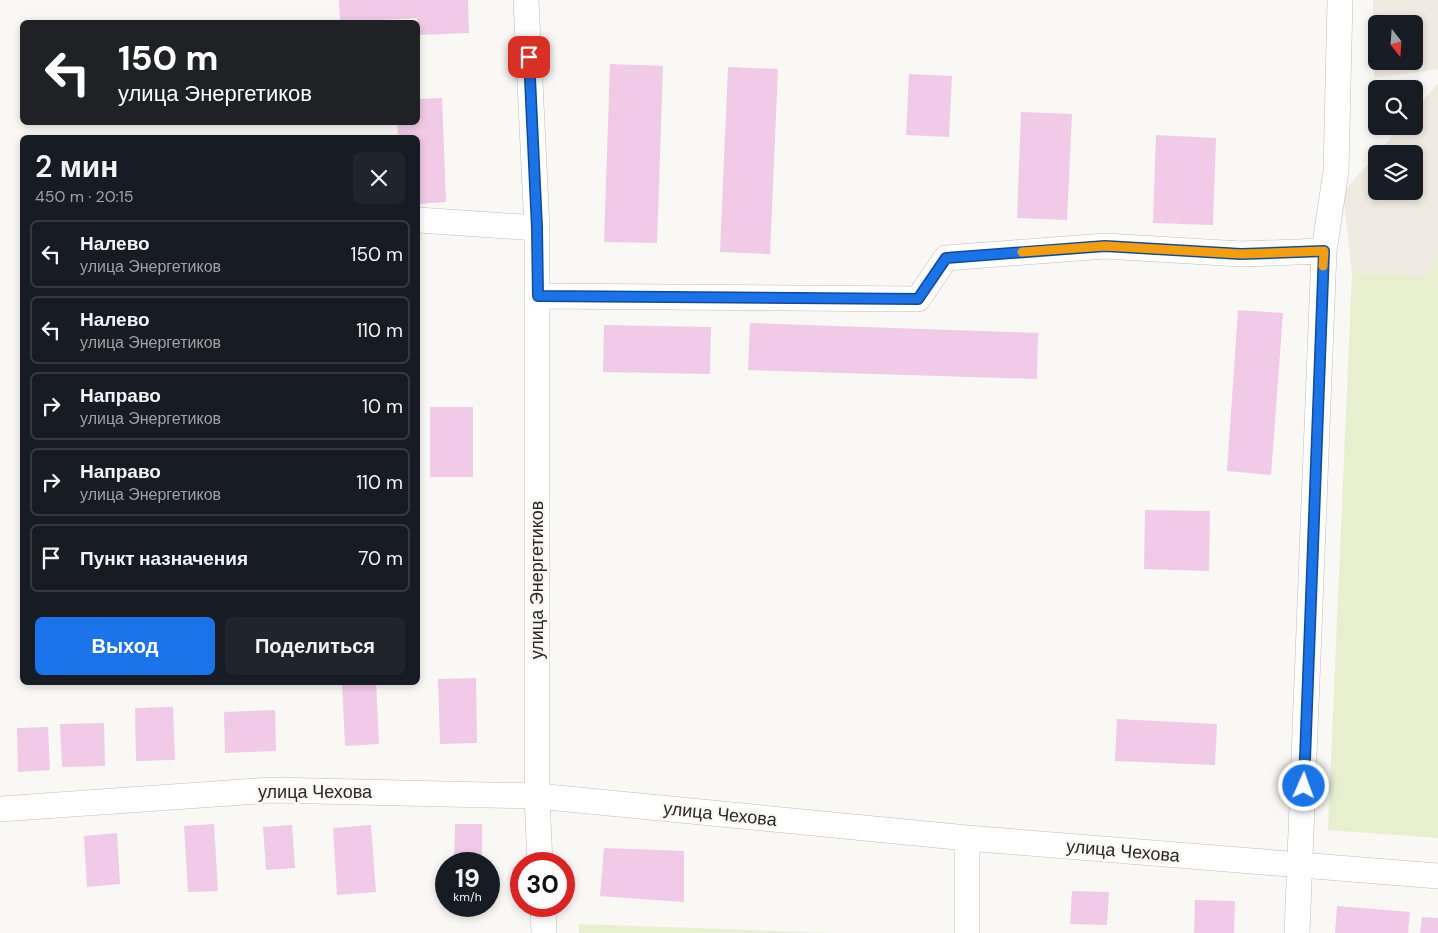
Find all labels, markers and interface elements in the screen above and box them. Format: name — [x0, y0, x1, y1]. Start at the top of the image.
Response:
north arrow — [1368, 15, 1422, 70]
map controls — [1368, 15, 1423, 200]
text: 150 m — [118, 35, 218, 81]
pin — [508, 36, 550, 78]
icon: left — [35, 40, 100, 105]
icon: arrive — [515, 43, 543, 71]
text: улица Энергетиков — [118, 79, 312, 108]
button: search — [1368, 80, 1423, 135]
button: layers — [1368, 145, 1423, 200]
text: 2 мин — [35, 147, 118, 186]
button: close — [353, 152, 405, 204]
text: 450 m · 20:15 — [35, 186, 134, 207]
text: Налево — [80, 231, 150, 256]
icon: left — [37, 240, 65, 268]
text: 150 m — [351, 242, 403, 267]
text: улица Энергетиков — [80, 256, 221, 277]
text: Налево — [80, 307, 150, 332]
icon: left — [37, 316, 65, 344]
text: 110 m — [356, 318, 403, 343]
text: улица Энергетиков — [80, 332, 221, 353]
text: Направо — [80, 383, 161, 408]
icon: right — [37, 392, 65, 420]
text: 10 m — [362, 394, 403, 419]
text: улица Энергетиков — [80, 408, 221, 429]
text: Направо — [80, 459, 161, 484]
icon: right — [37, 468, 65, 496]
text: 110 m — [356, 470, 403, 495]
text: улица Энергетиков — [80, 484, 221, 505]
street label: улица Энергетиков — [525, 501, 549, 659]
icon: arrive — [37, 544, 65, 572]
text: Пункт назначения — [80, 546, 248, 571]
text: 70 m — [358, 546, 403, 571]
button: Выход — [35, 617, 215, 675]
button: Поделиться — [225, 617, 405, 675]
position arrow — [1277, 759, 1329, 811]
street label: улица Чехова — [258, 780, 373, 804]
street label: улица Чехова — [662, 796, 779, 832]
street label: улица Чехова — [1065, 834, 1182, 868]
speed limit sign: 30 — [510, 852, 575, 917]
text: 19 — [455, 862, 480, 895]
text: km/h — [453, 889, 482, 905]

